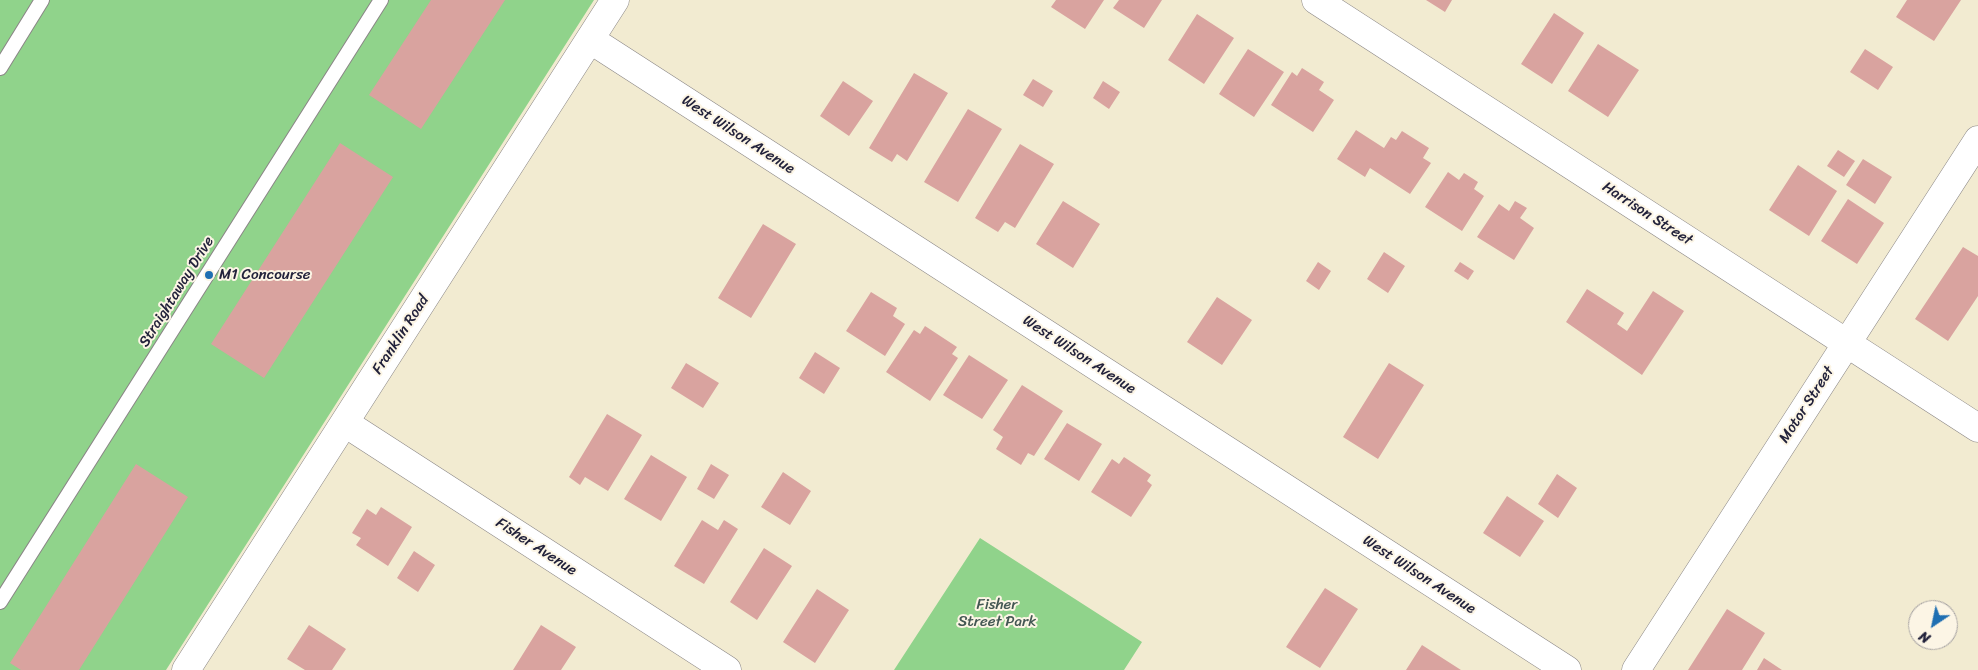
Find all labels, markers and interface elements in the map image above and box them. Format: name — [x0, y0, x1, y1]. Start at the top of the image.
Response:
street label: West Wilson Avenue — [678, 92, 798, 178]
street label: Harrison Street — [1599, 178, 1695, 250]
street label: Straightaway Drive — [136, 233, 218, 351]
place label: M1 Concourse — [219, 266, 311, 284]
marker: M1 Concourse — [203, 269, 215, 281]
street label: Franklin Road — [369, 292, 433, 378]
street label: West Wilson Avenue — [1019, 312, 1139, 398]
street label: Motor Street — [1776, 363, 1838, 447]
street label: Fisher Avenue — [492, 514, 580, 580]
street label: West Wilson Avenue — [1359, 532, 1479, 618]
park label: Fisher Street Park — [958, 596, 1036, 631]
north arrow — [1908, 600, 1958, 650]
text: N — [1914, 624, 1936, 650]

